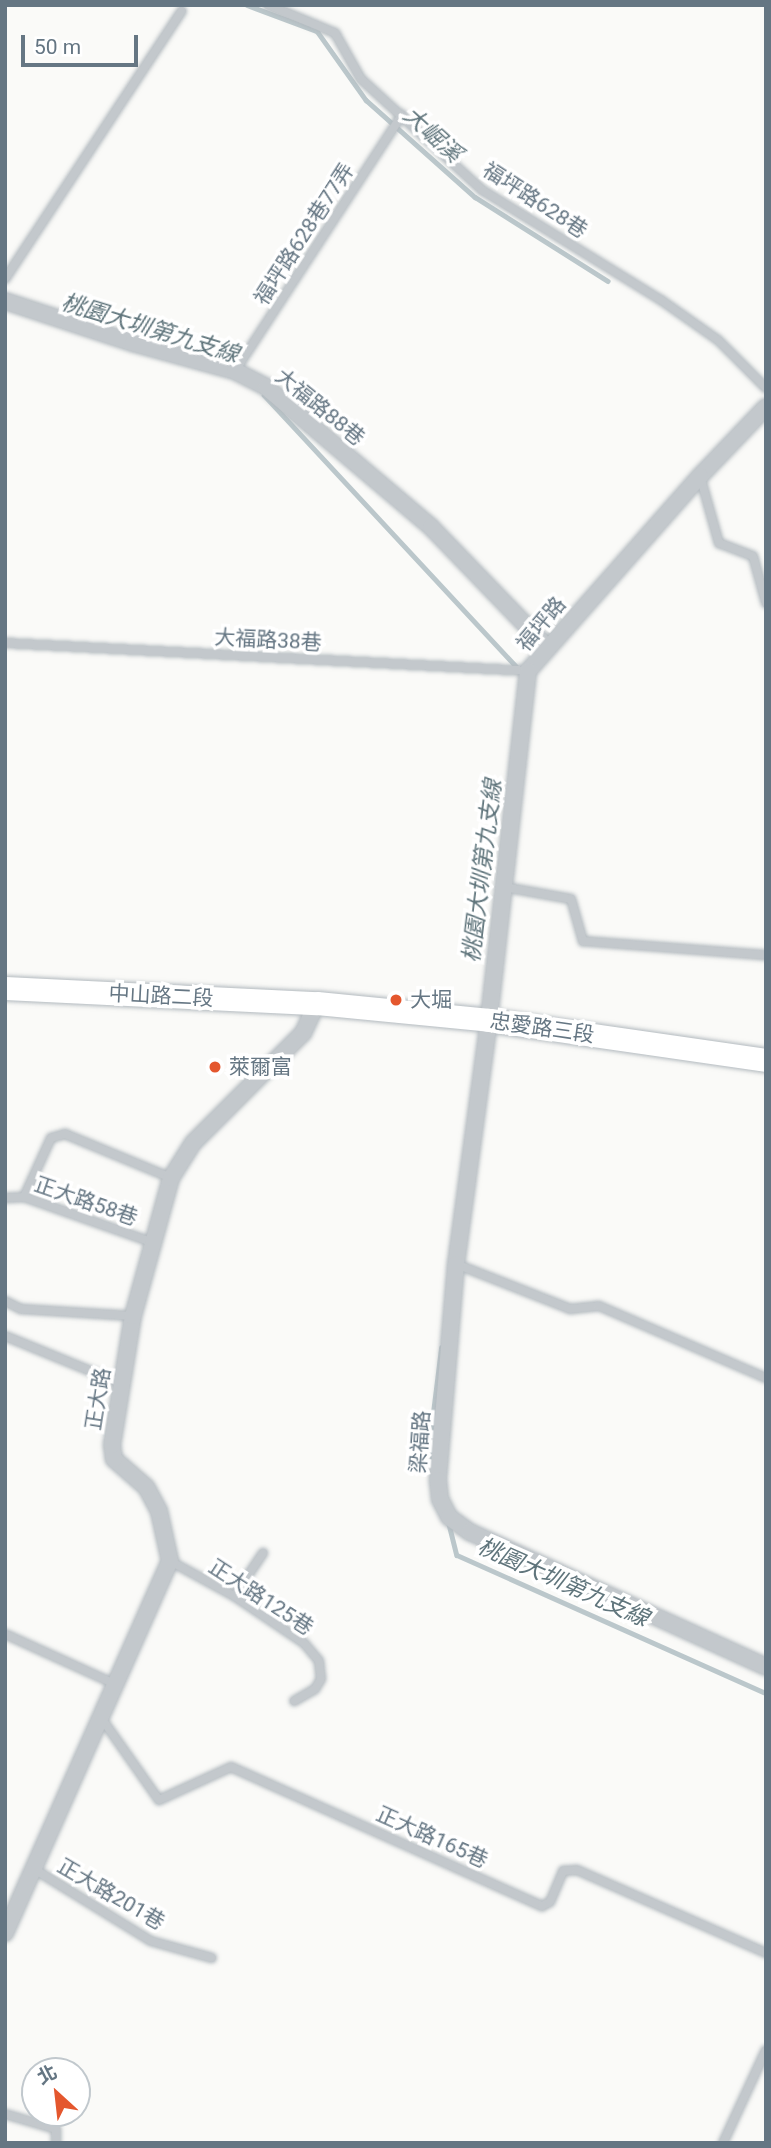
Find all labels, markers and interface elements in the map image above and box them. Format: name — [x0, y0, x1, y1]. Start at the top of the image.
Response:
scale bar — [24, 21, 142, 65]
text: 50 m — [34, 35, 81, 59]
water label: 大崛溪 — [397, 102, 467, 168]
street label: 福坪路628巷 — [478, 157, 592, 243]
street label: 福坪路628巷77弄 — [249, 158, 359, 310]
water label: 桃園大圳第九支線 — [58, 289, 242, 369]
street label: 大福路88巷 — [270, 363, 370, 451]
street label: 福坪路 — [511, 592, 571, 656]
street label: 大福路38巷 — [214, 625, 322, 655]
water label: 桃園大圳第九支線 — [458, 778, 508, 964]
street label: 中山路二段 — [108, 981, 214, 1011]
place label: 大堀 — [410, 987, 452, 1013]
marker: 大堀 — [388, 992, 404, 1008]
street label: 忠愛路三段 — [488, 1008, 596, 1048]
place label: 萊爾富 — [229, 1054, 292, 1080]
marker: 萊爾富 — [207, 1059, 223, 1075]
street label: 正大路58巷 — [31, 1172, 141, 1230]
street label: 正大路 — [81, 1366, 115, 1432]
street label: 梁福路 — [405, 1410, 435, 1474]
water label: 桃園大圳第九支線 — [473, 1533, 653, 1633]
street label: 正大路125巷 — [204, 1554, 318, 1640]
street label: 正大路165巷 — [372, 1801, 492, 1873]
street label: 正大路201巷 — [53, 1853, 169, 1935]
north arrow — [21, 2057, 91, 2127]
text: 北 — [33, 2060, 61, 2089]

